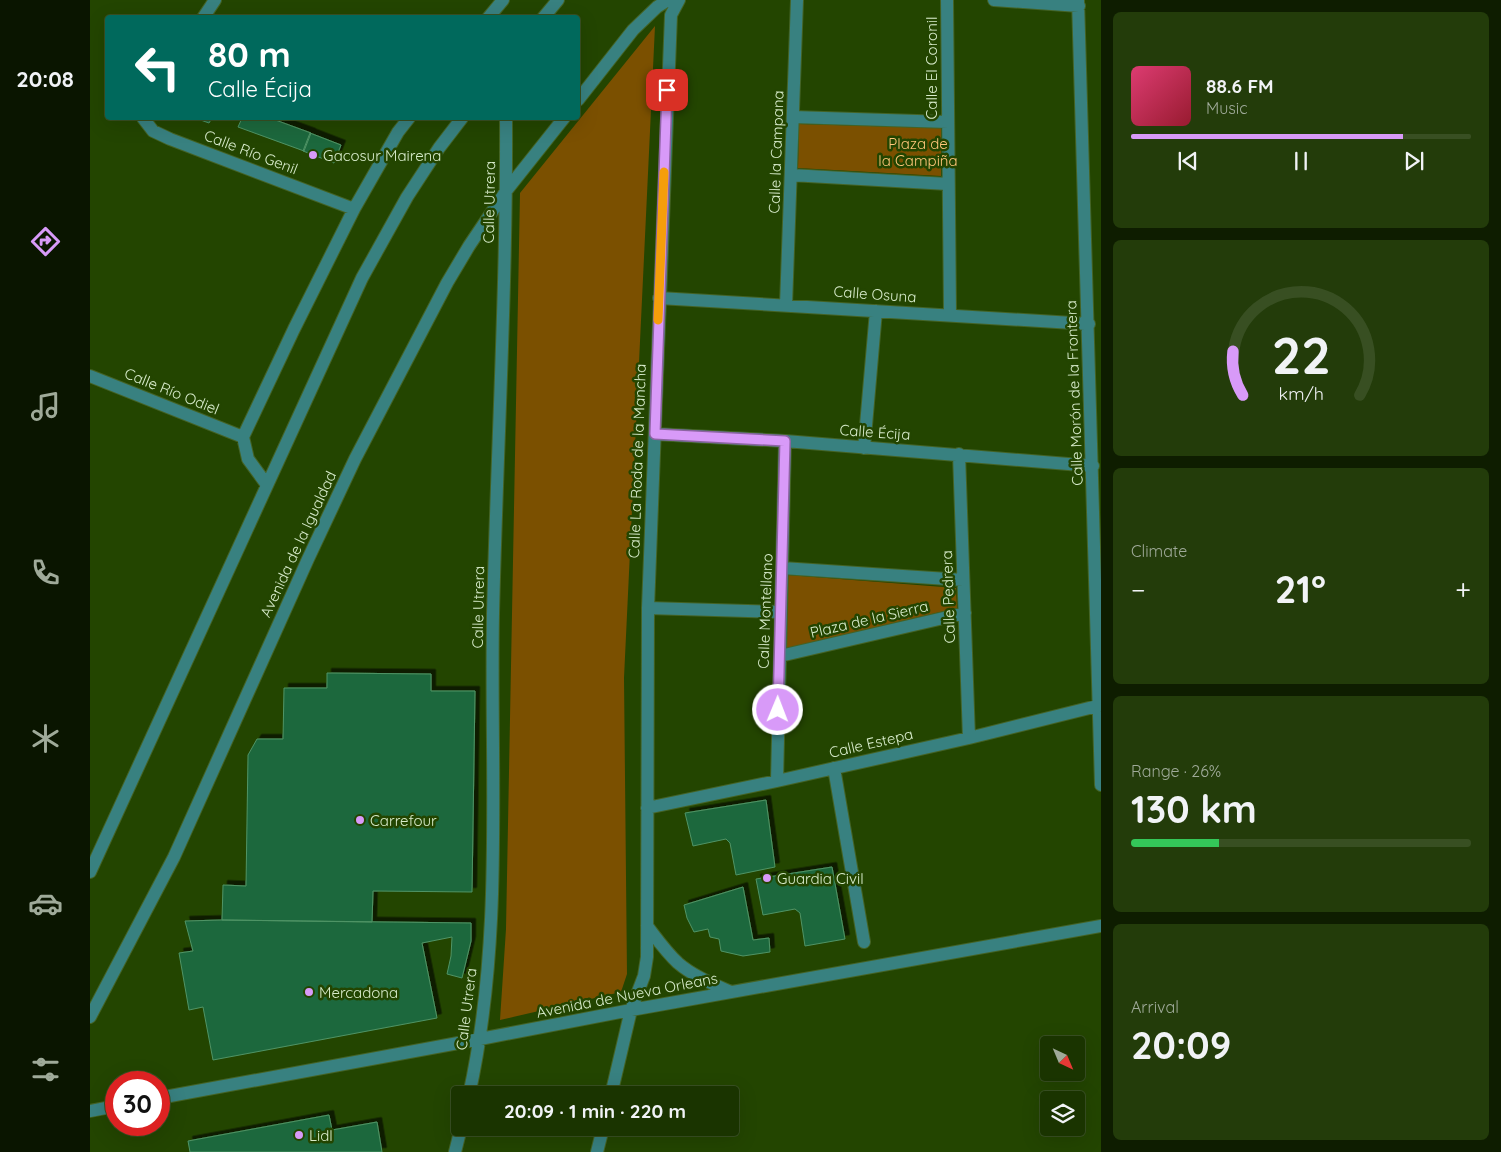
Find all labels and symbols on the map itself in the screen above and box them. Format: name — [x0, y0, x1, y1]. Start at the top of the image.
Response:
street label: Calle El Coronil — [922, 17, 941, 119]
pin — [646, 69, 688, 111]
street label: Calle la Campana — [764, 90, 788, 214]
street label: Calle Río Genil — [201, 125, 301, 179]
park label: Plaza de la Campiña — [878, 134, 958, 170]
place label: Gacosur Mairena — [323, 146, 441, 165]
marker: Gacosur Mairena — [307, 149, 319, 161]
street label: Calle Utrera — [479, 161, 499, 243]
street label: Calle Osuna — [833, 282, 917, 306]
street label: Calle Morón de la Frontera — [1061, 300, 1087, 486]
street label: Calle Río Odiel — [122, 363, 222, 419]
street label: Calle La Roda de la Mancha — [624, 363, 650, 559]
street label: Calle Écija — [839, 420, 911, 444]
street label: Avenida de la Igualdad — [256, 468, 340, 620]
street label: Calle Pedrera — [937, 550, 959, 644]
street label: Calle Montellano — [753, 553, 777, 669]
street label: Calle Utrera — [468, 566, 488, 648]
street label: Plaza de la Sierra — [808, 596, 930, 642]
position arrow — [751, 683, 803, 735]
street label: Calle Estepa — [827, 724, 915, 762]
place label: Carrefour — [370, 811, 437, 830]
marker: Carrefour — [354, 814, 366, 826]
place label: Guardia Civil — [777, 869, 864, 888]
marker: Guardia Civil — [761, 872, 773, 884]
street label: Calle Utrera — [452, 967, 480, 1051]
street label: Avenida de Nueva Orleans — [535, 968, 719, 1022]
place label: Mercadona — [319, 983, 398, 1002]
marker: Mercadona — [303, 986, 315, 998]
north arrow — [1040, 1036, 1085, 1081]
speed limit sign: 30 — [105, 1071, 170, 1136]
place label: Lidl — [309, 1126, 333, 1145]
marker: Lidl — [293, 1129, 305, 1141]

